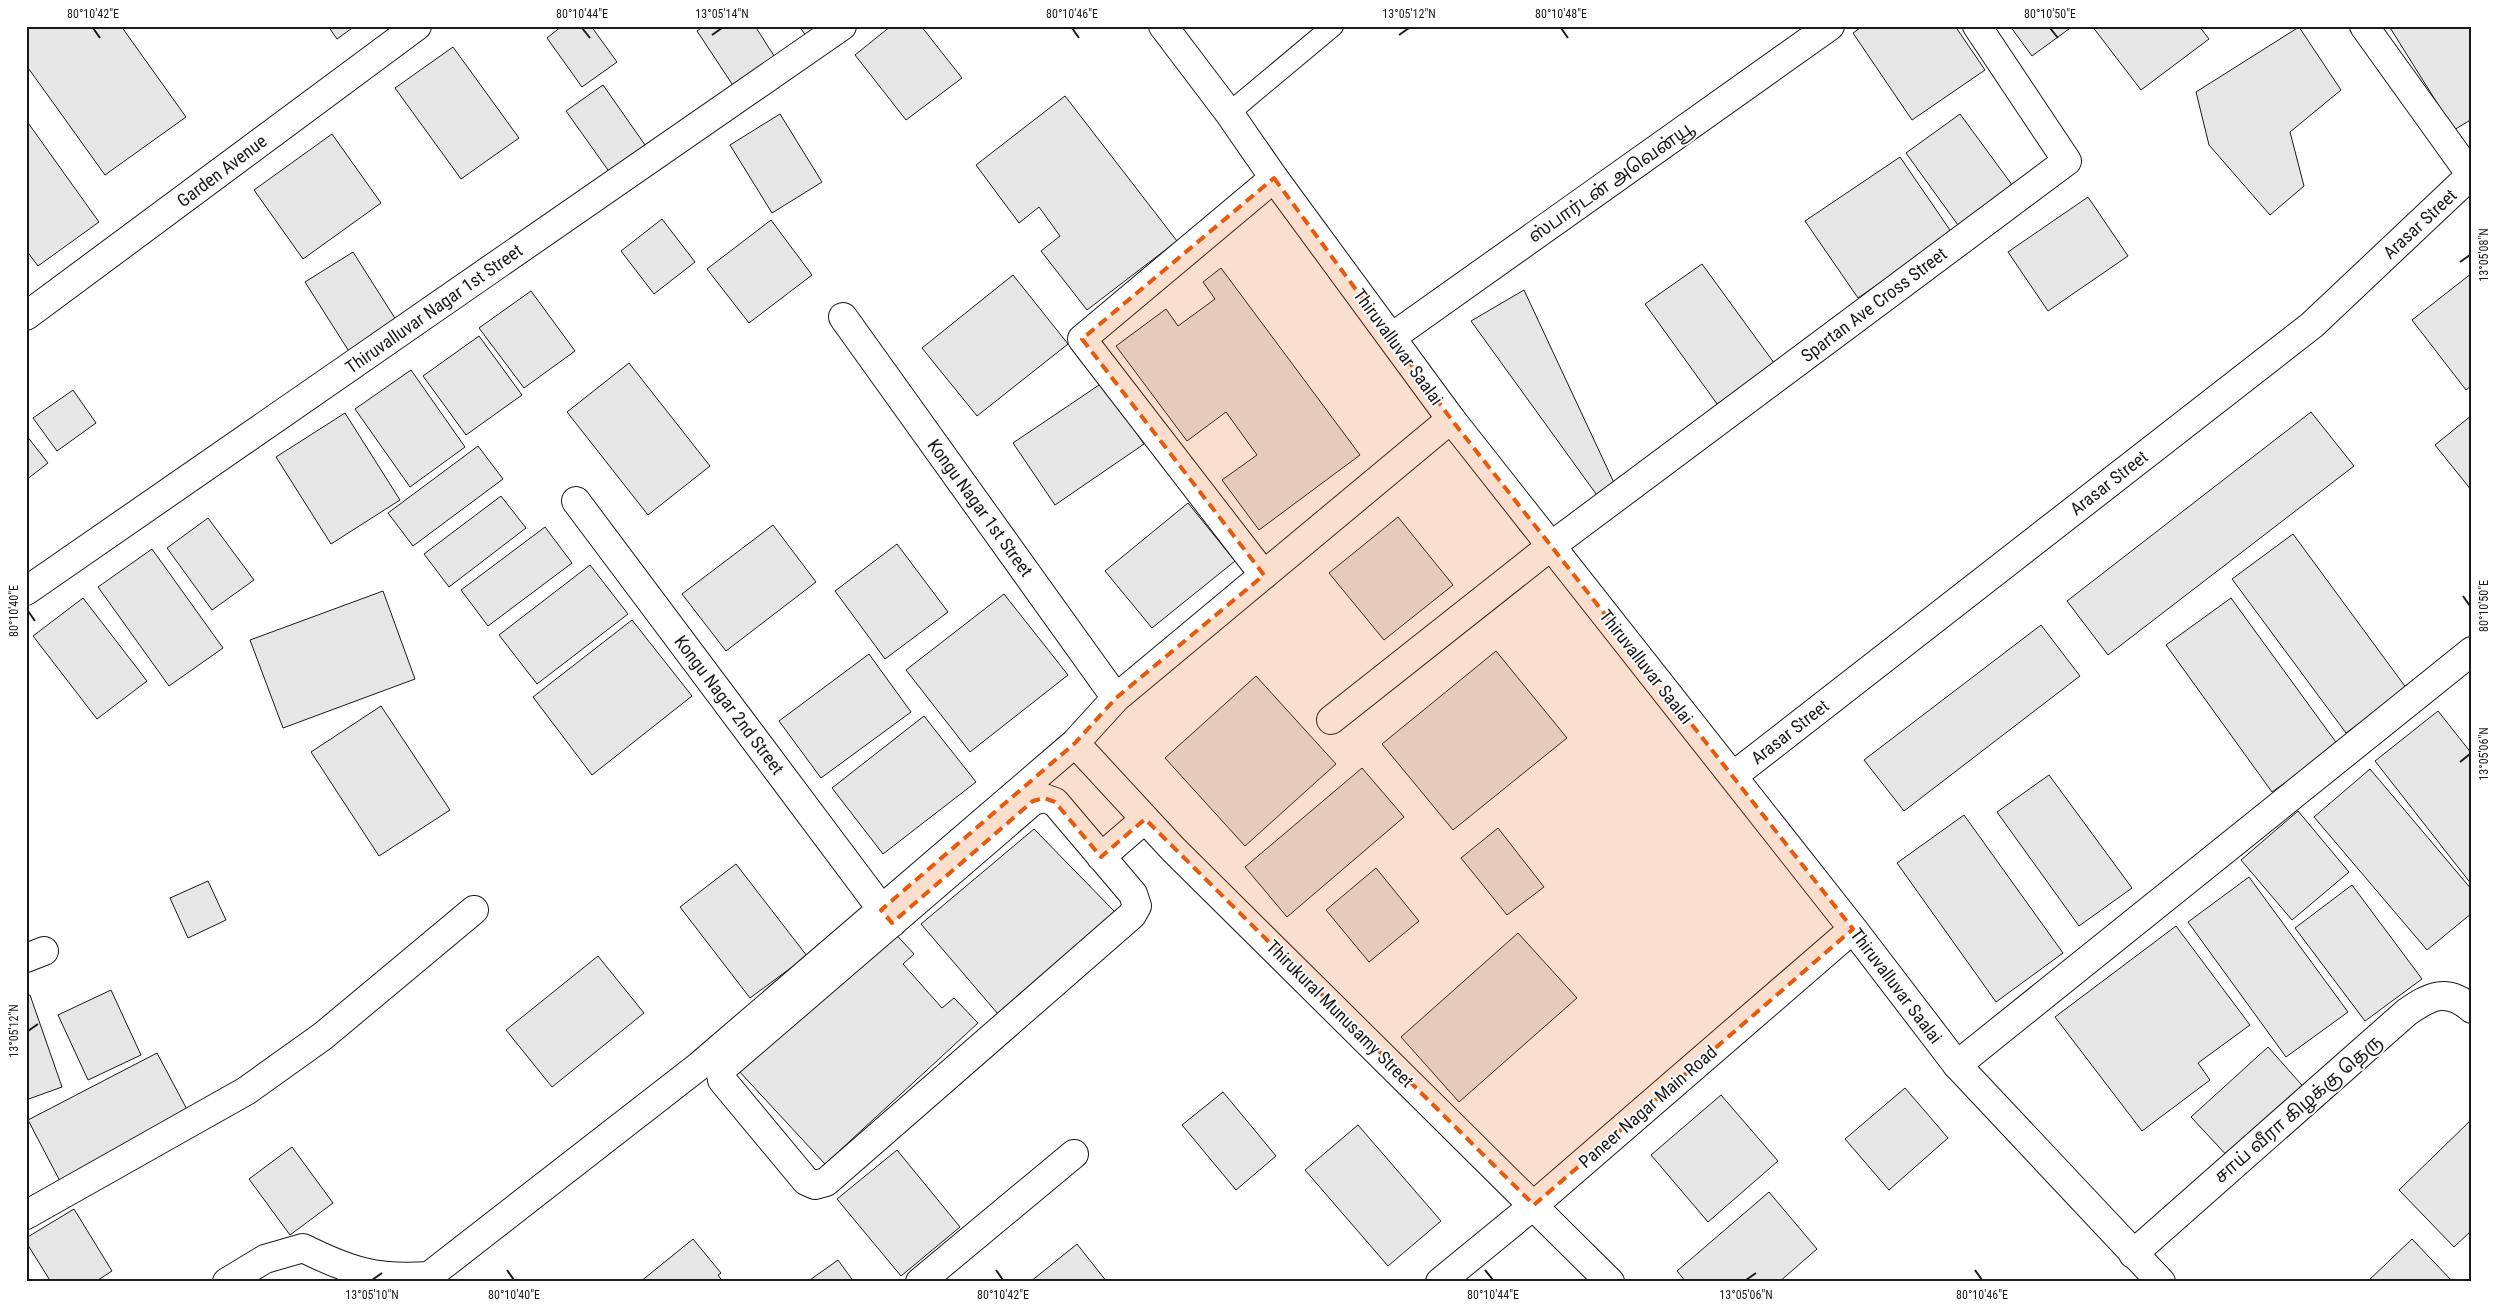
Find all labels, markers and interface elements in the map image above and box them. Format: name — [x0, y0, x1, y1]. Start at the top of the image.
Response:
text: 80°10'42"E — [67, 7, 119, 21]
text: 80°10'44"E — [556, 7, 608, 21]
text: 13°05'14"N — [695, 7, 749, 21]
text: 80°10'46"E — [1046, 7, 1098, 21]
text: 13°05'12"N — [1382, 7, 1436, 21]
text: 80°10'48"E — [1535, 7, 1587, 21]
text: 80°10'50"E — [2024, 7, 2076, 21]
street label: ஸ்பார்டன் அவென்யூ — [1524, 116, 1699, 248]
street label: Garden Avenue — [173, 130, 271, 211]
street label: Arasar Street — [2379, 184, 2461, 263]
text: 13°05'08"N — [2477, 228, 2491, 282]
street label: Thiruvalluvar Nagar 1st Street — [341, 239, 526, 378]
street label: Spartan Ave Cross Street — [1797, 243, 1951, 366]
street label: Thiruvalluvar Saalai — [1349, 284, 1448, 409]
street label: Kongu Nagar 1st Street — [924, 435, 1037, 580]
street label: Arasar Street — [2066, 446, 2152, 519]
text: 80°10'50"E — [2477, 580, 2491, 632]
text: 80°10'40"E — [7, 585, 21, 637]
street label: Thiruvalluvar Saalai — [1595, 606, 1697, 728]
street label: Kongu Nagar 2nd Street — [670, 631, 789, 778]
street label: Arasar Street — [1747, 695, 1833, 768]
text: 13°05'06"N — [2477, 727, 2491, 781]
street label: Thiruvalluvar Saalai — [1846, 924, 1947, 1047]
street label: Thirukural Munusamy Street — [1263, 936, 1418, 1091]
text: 13°05'12"N — [7, 1004, 21, 1058]
street label: சாய் வீரா கிழக்கு தெரு — [2210, 1030, 2388, 1189]
street label: Paneer Nagar Main Road — [1574, 1041, 1721, 1172]
text: 13°05'10"N — [345, 1288, 399, 1302]
text: 80°10'40"E — [488, 1288, 540, 1302]
text: 80°10'42"E — [977, 1288, 1029, 1302]
text: 80°10'44"E — [1467, 1288, 1519, 1302]
text: 13°05'06"N — [1719, 1288, 1773, 1302]
text: 80°10'46"E — [1956, 1288, 2008, 1302]

